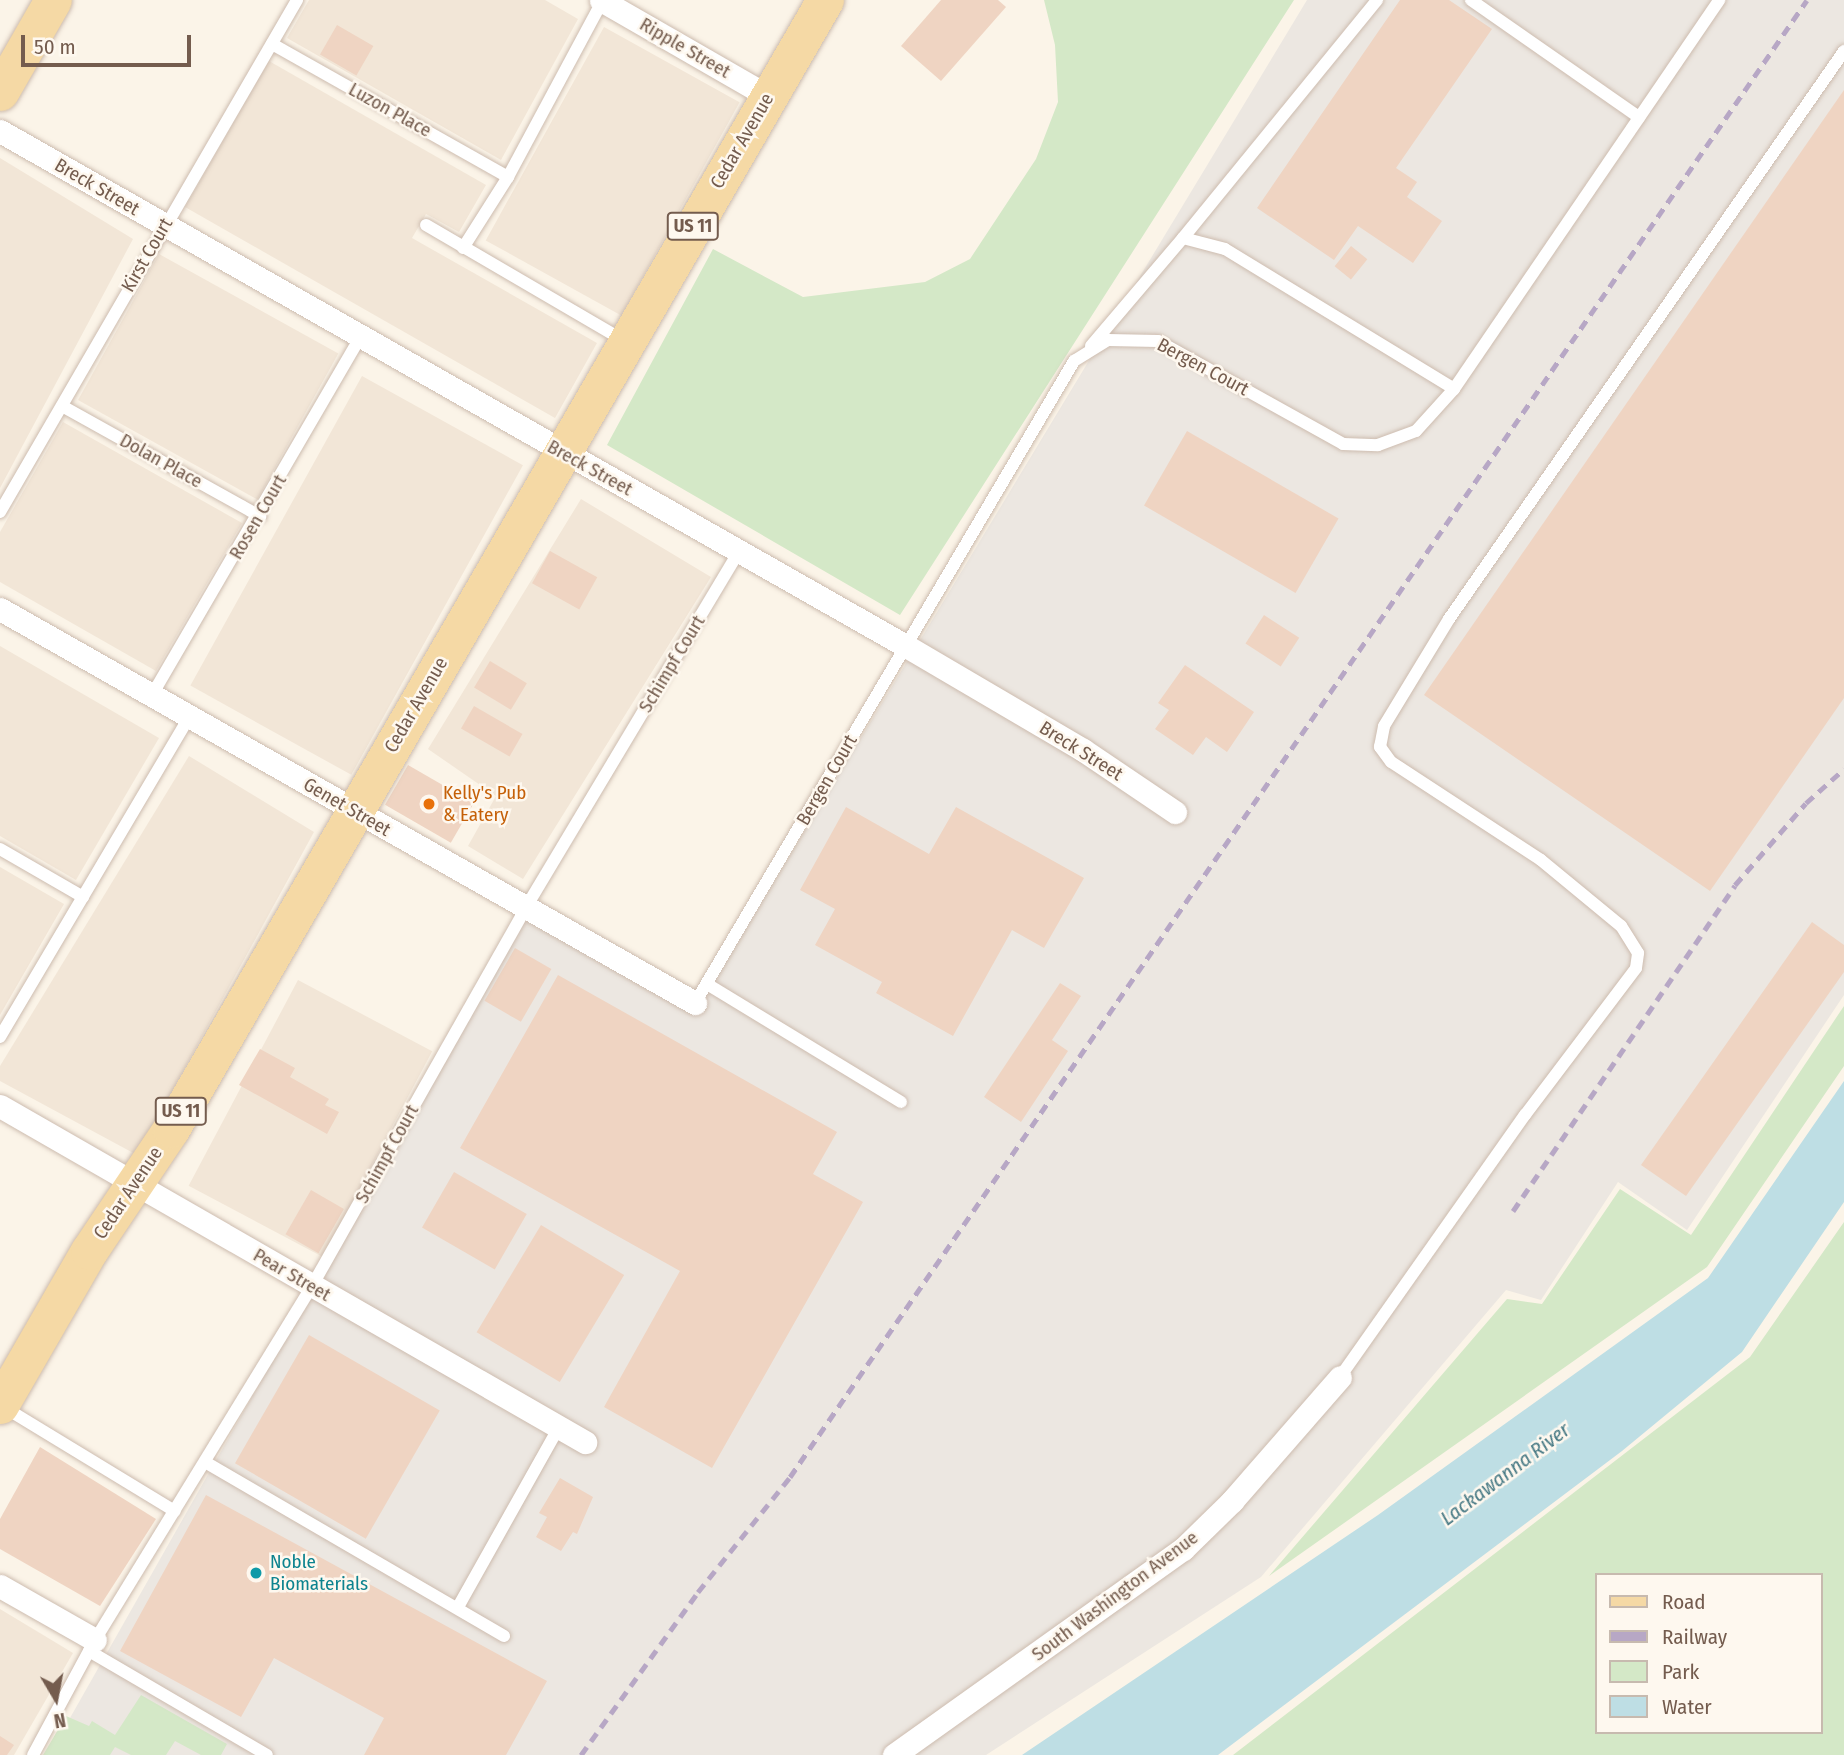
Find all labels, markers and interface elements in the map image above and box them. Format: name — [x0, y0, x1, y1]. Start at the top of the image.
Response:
street label: Ripple Street — [636, 13, 734, 83]
scale bar — [24, 21, 194, 65]
text: 50 m — [34, 34, 76, 60]
street label: Luzon Place — [345, 78, 435, 142]
street label: Cedar Avenue — [706, 89, 778, 193]
street label: Breck Street — [51, 154, 143, 220]
road number: US 11 — [667, 211, 719, 240]
street label: Kirst Court — [117, 214, 177, 296]
street label: Bergen Court — [1153, 333, 1253, 401]
street label: Dolan Place — [116, 429, 206, 493]
street label: Breck Street — [543, 435, 637, 501]
street label: Rosen Court — [225, 471, 291, 563]
street label: Schimpf Court — [634, 611, 710, 717]
street label: Cedar Avenue — [380, 653, 452, 757]
street label: Breck Street — [1035, 716, 1127, 786]
street label: Bergen Court — [792, 731, 862, 829]
street label: Genet Street — [299, 773, 395, 841]
place label: Kelly's Pub & Eatery — [443, 782, 526, 826]
marker: Kelly's Pub & Eatery — [421, 796, 437, 812]
road number: US 11 — [155, 1096, 207, 1126]
street label: Schimpf Court — [351, 1101, 423, 1207]
street label: Cedar Avenue — [89, 1143, 167, 1243]
street label: Pear Street — [249, 1244, 335, 1306]
water label: Lackawanna River — [1435, 1417, 1575, 1531]
street label: South Washington Avenue — [1027, 1526, 1203, 1666]
place label: Noble Biomaterials — [270, 1551, 368, 1595]
marker: Noble Biomaterials — [248, 1565, 264, 1581]
legend — [1596, 1573, 1823, 1734]
text: Road — [1662, 1589, 1706, 1615]
text: Railway — [1662, 1624, 1727, 1650]
text: Park — [1662, 1659, 1699, 1685]
north arrow — [21, 1664, 91, 1734]
text: Water — [1662, 1694, 1712, 1720]
text: N — [52, 1708, 67, 1732]

